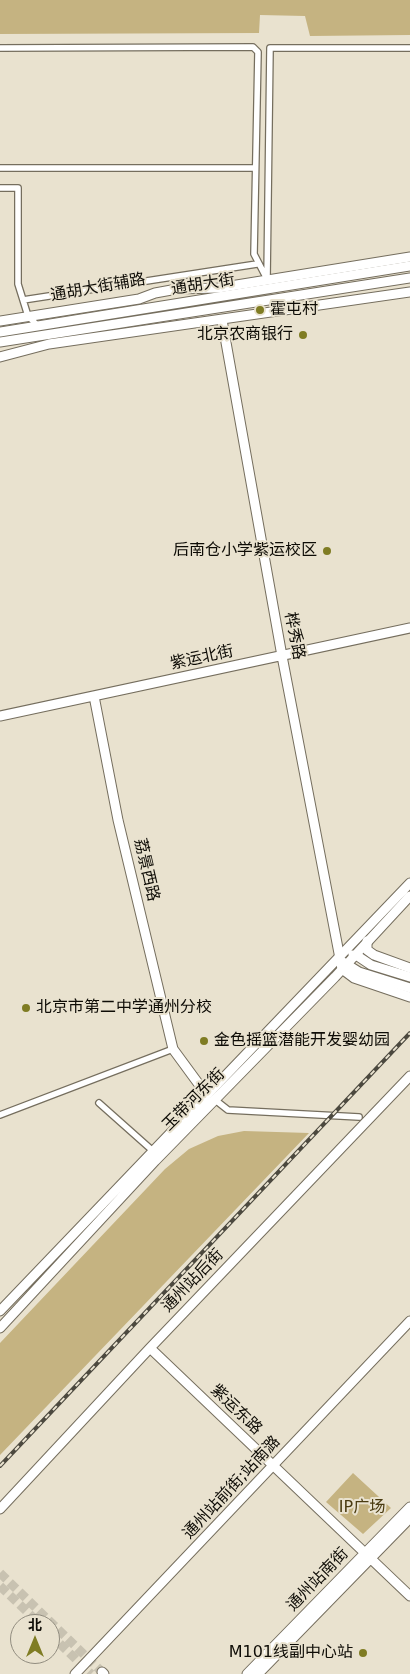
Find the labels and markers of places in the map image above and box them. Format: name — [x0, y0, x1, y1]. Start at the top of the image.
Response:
place label: 霍屯村 — [270, 300, 318, 320]
marker: 霍屯村 — [254, 304, 266, 316]
place label: 北京农商银行 — [197, 325, 293, 345]
marker: 北京农商银行 — [297, 329, 309, 341]
place label: 后南仓小学紫运校区 — [173, 541, 317, 561]
marker: 后南仓小学紫运校区 — [321, 545, 333, 557]
place label: 北京市第二中学通州分校 — [36, 998, 212, 1018]
marker: 北京市第二中学通州分校 — [20, 1002, 32, 1014]
place label: 金色摇篮潜能开发婴幼园 — [214, 1031, 390, 1051]
marker: 金色摇篮潜能开发婴幼园 — [198, 1035, 210, 1047]
place label: M101线副中心站 — [229, 1643, 353, 1663]
marker: M101线副中心站 — [357, 1647, 369, 1659]

